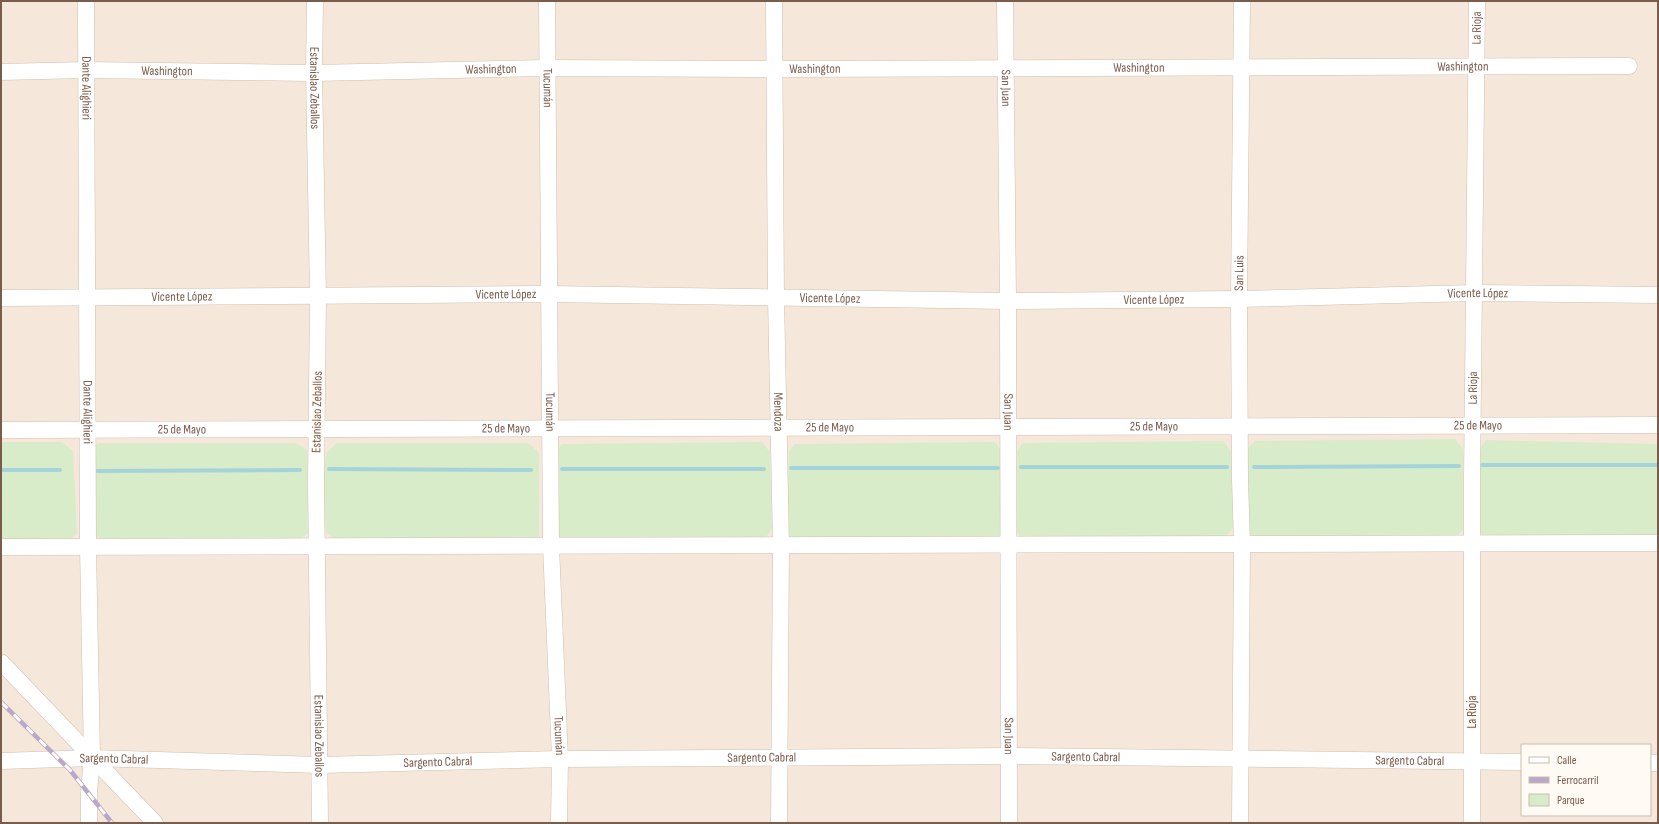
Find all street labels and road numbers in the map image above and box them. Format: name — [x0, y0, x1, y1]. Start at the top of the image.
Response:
street label: La Rioja — [1469, 11, 1485, 45]
street label: Estanislao Zeballos — [306, 47, 323, 130]
street label: Dante Alighieri — [78, 56, 94, 120]
street label: Washington — [1437, 58, 1489, 75]
street label: Washington — [1113, 60, 1165, 76]
street label: Washington — [465, 61, 517, 78]
street label: Washington — [789, 61, 841, 77]
street label: Washington — [141, 63, 193, 79]
street label: Tucumán — [539, 68, 556, 108]
street label: San Juan — [998, 69, 1014, 107]
street label: San Luis — [1231, 255, 1247, 291]
street label: Vicente López — [1447, 285, 1509, 302]
street label: Vicente López — [475, 286, 537, 303]
street label: Vicente López — [151, 288, 213, 305]
street label: Vicente López — [799, 290, 861, 307]
street label: Vicente López — [1123, 291, 1185, 308]
street label: Estanislao Zeballos — [308, 370, 326, 453]
street label: La Rioja — [1465, 371, 1481, 405]
street label: Dante Alighieri — [79, 380, 96, 444]
street label: Tucumán — [542, 392, 558, 432]
street label: Mendoza — [770, 392, 787, 432]
street label: San Juan — [1000, 393, 1016, 430]
street label: 25 de Mayo — [1454, 417, 1502, 434]
street label: 25 de Mayo — [1130, 418, 1178, 435]
street label: 25 de Mayo — [806, 419, 854, 436]
street label: 25 de Mayo — [482, 420, 530, 437]
street label: 25 de Mayo — [158, 421, 206, 438]
street label: Estanislao Zeballos — [310, 695, 327, 777]
street label: La Rioja — [1464, 695, 1480, 729]
street label: Tucumán — [550, 716, 568, 756]
street label: San Juan — [1001, 717, 1017, 754]
street label: Sargento Cabral — [1051, 748, 1120, 765]
street label: Sargento Cabral — [727, 749, 796, 766]
street label: Sargento Cabral — [79, 750, 149, 768]
street label: Sargento Cabral — [1375, 752, 1444, 769]
street label: Sargento Cabral — [403, 753, 472, 771]

